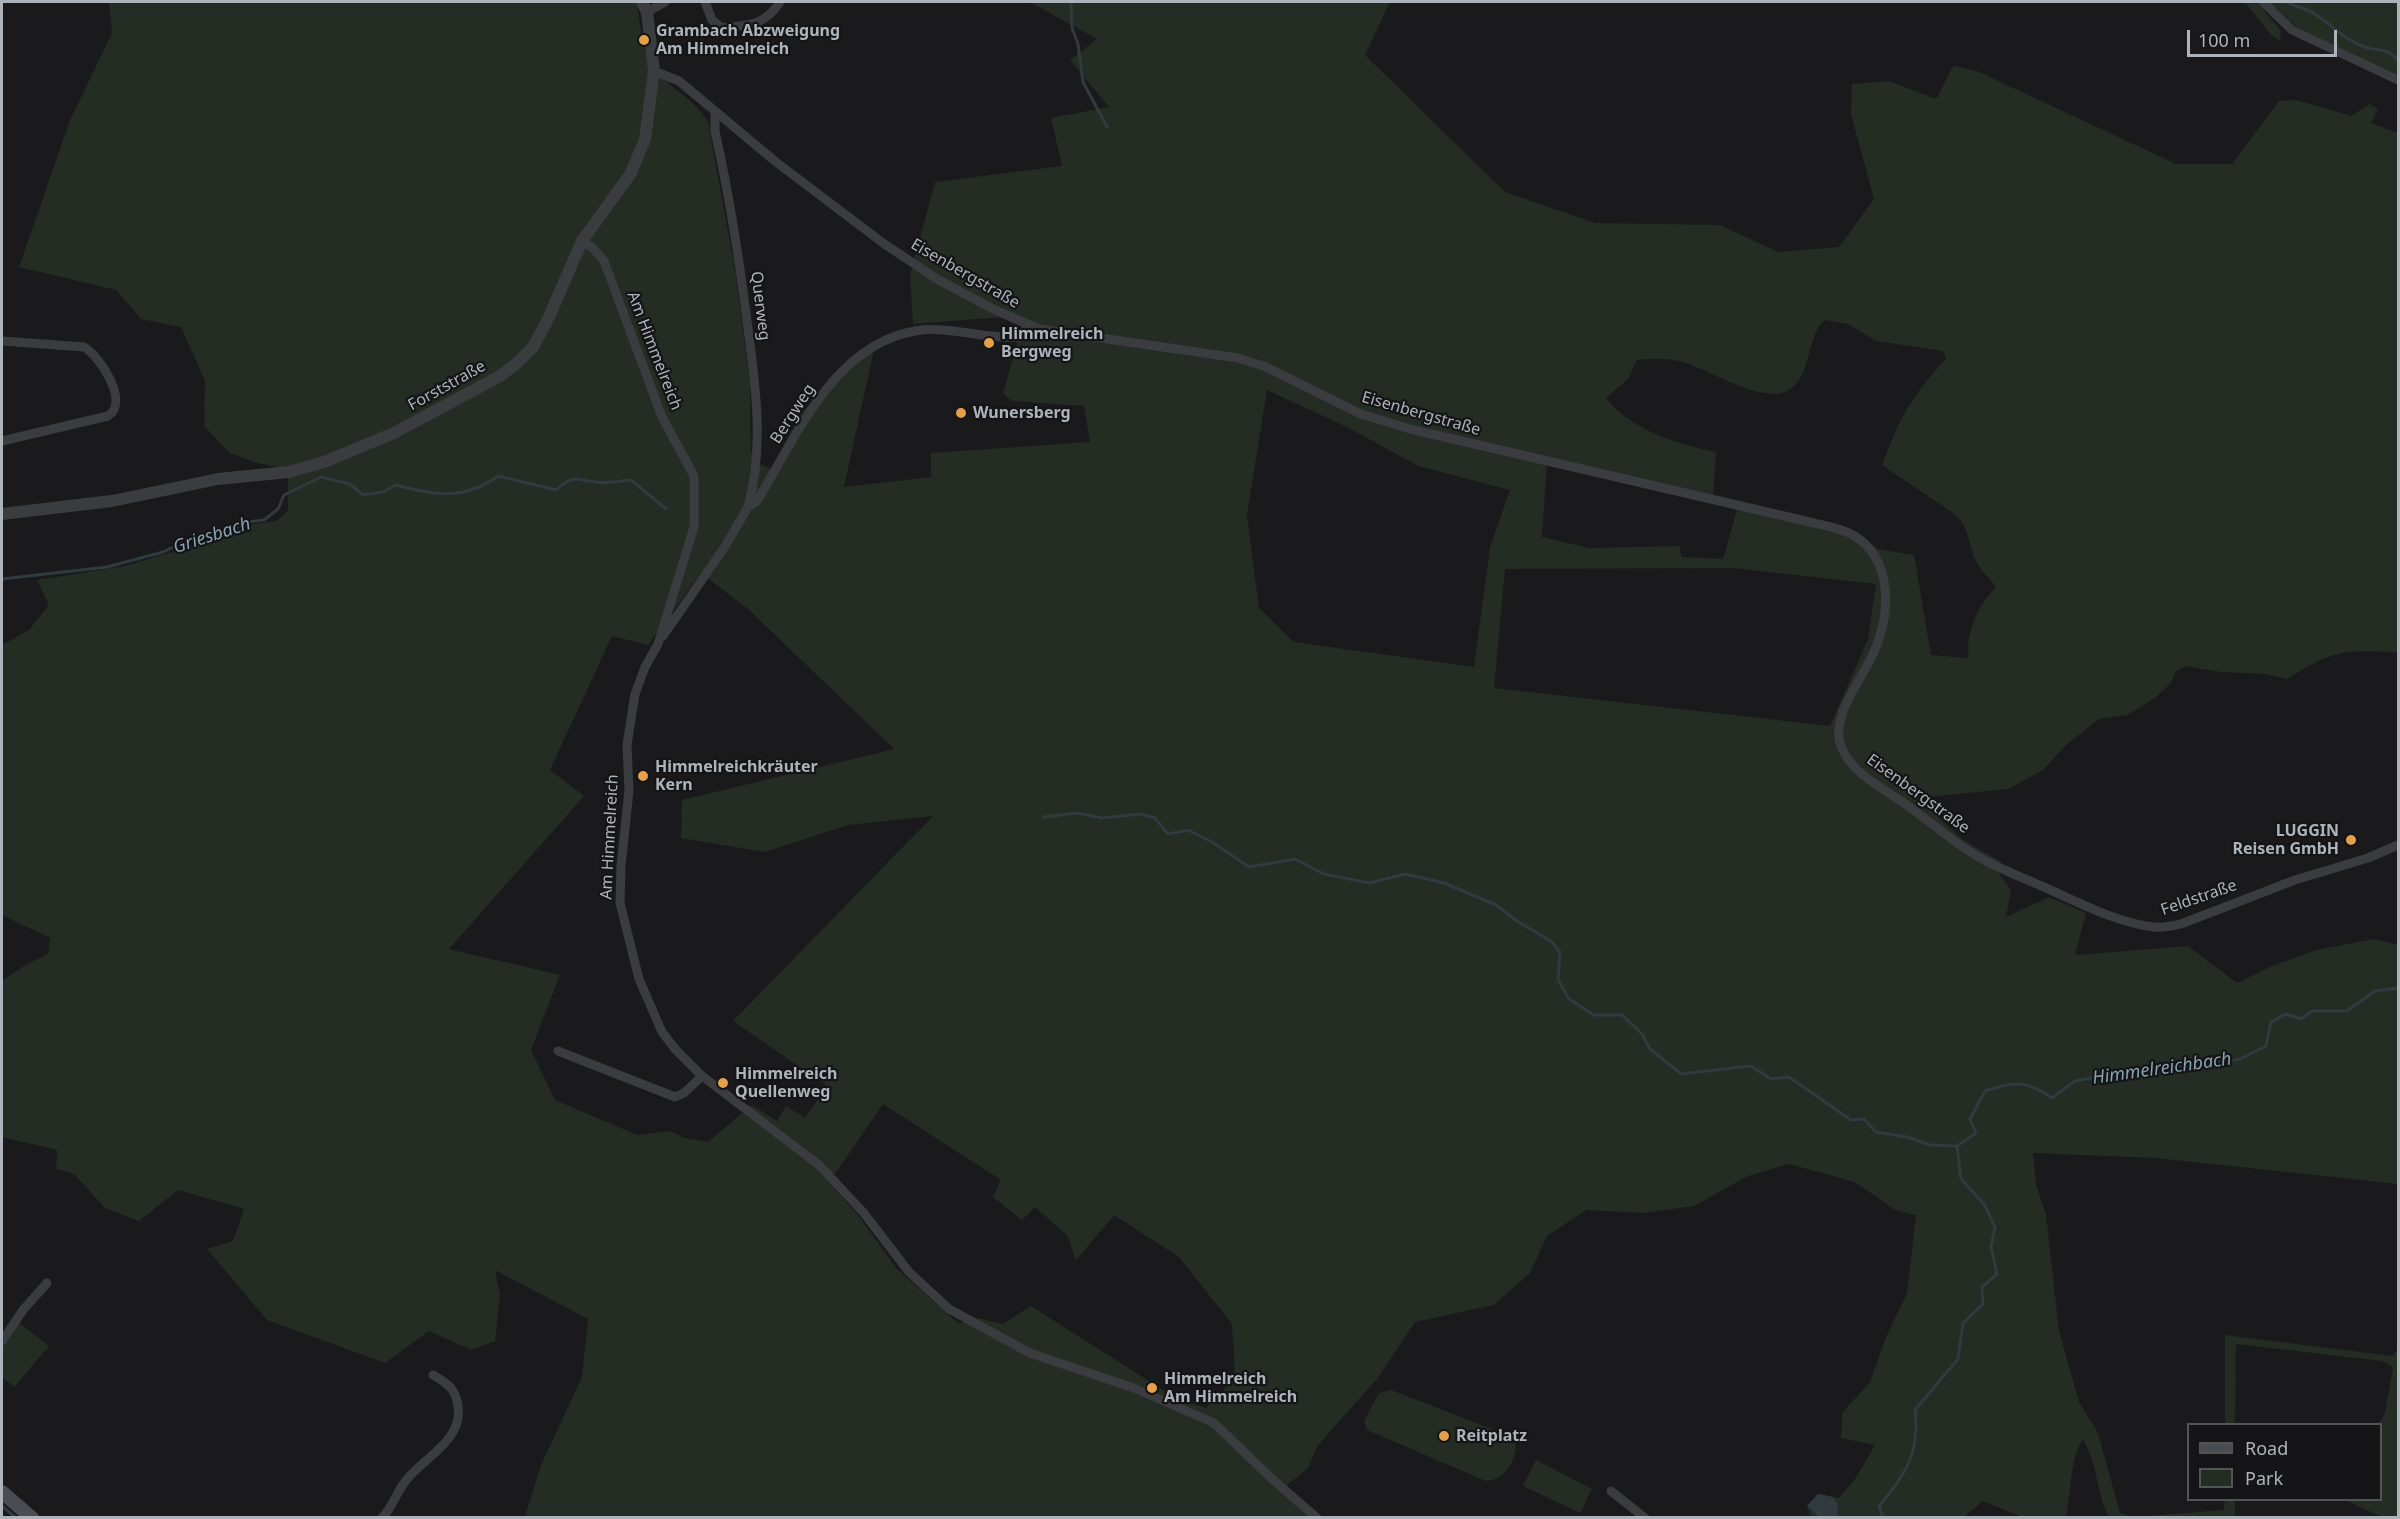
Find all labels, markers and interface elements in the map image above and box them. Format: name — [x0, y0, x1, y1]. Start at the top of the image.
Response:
scale bar — [2190, 18, 2340, 56]
place label: Grambach Abzweigung Am Himmelreich — [656, 21, 840, 59]
text: 100 m — [2198, 28, 2250, 52]
marker: Grambach Abzweigung Am Himmelreich — [637, 33, 651, 47]
street label: Eisenbergstraße — [907, 235, 1023, 313]
street label: Querweg — [746, 270, 774, 342]
street label: Am Himmelreich — [623, 289, 685, 413]
place label: Himmelreich Bergweg — [1001, 324, 1103, 362]
marker: Himmelreich Bergweg — [982, 336, 996, 350]
street label: Forststraße — [405, 357, 489, 415]
street label: Bergweg — [767, 381, 819, 447]
street label: Eisenbergstraße — [1359, 388, 1483, 440]
place label: Wunersberg — [973, 403, 1071, 423]
marker: Wunersberg — [954, 406, 968, 420]
water label: Griesbach — [171, 513, 253, 559]
street label: Eisenbergstraße — [1863, 750, 1973, 838]
place label: Himmelreichkräuter Kern — [655, 757, 818, 795]
marker: Himmelreichkräuter Kern — [636, 769, 650, 783]
street label: Am Himmelreich — [597, 774, 623, 900]
place label: LUGGIN Reisen GmbH — [2232, 821, 2339, 859]
marker: LUGGIN Reisen GmbH — [2344, 833, 2358, 847]
street label: Feldstraße — [2158, 876, 2240, 920]
water label: Himmelreichbach — [2091, 1049, 2233, 1089]
place label: Himmelreich Quellenweg — [735, 1064, 837, 1102]
marker: Himmelreich Quellenweg — [716, 1076, 730, 1090]
place label: Himmelreich Am Himmelreich — [1164, 1369, 1297, 1407]
marker: Himmelreich Am Himmelreich — [1145, 1381, 1159, 1395]
legend — [2187, 1423, 2382, 1501]
place label: Reitplatz — [1456, 1426, 1527, 1446]
marker: Reitplatz — [1437, 1429, 1451, 1443]
text: Road — [2245, 1436, 2288, 1460]
text: Park — [2245, 1466, 2283, 1490]

